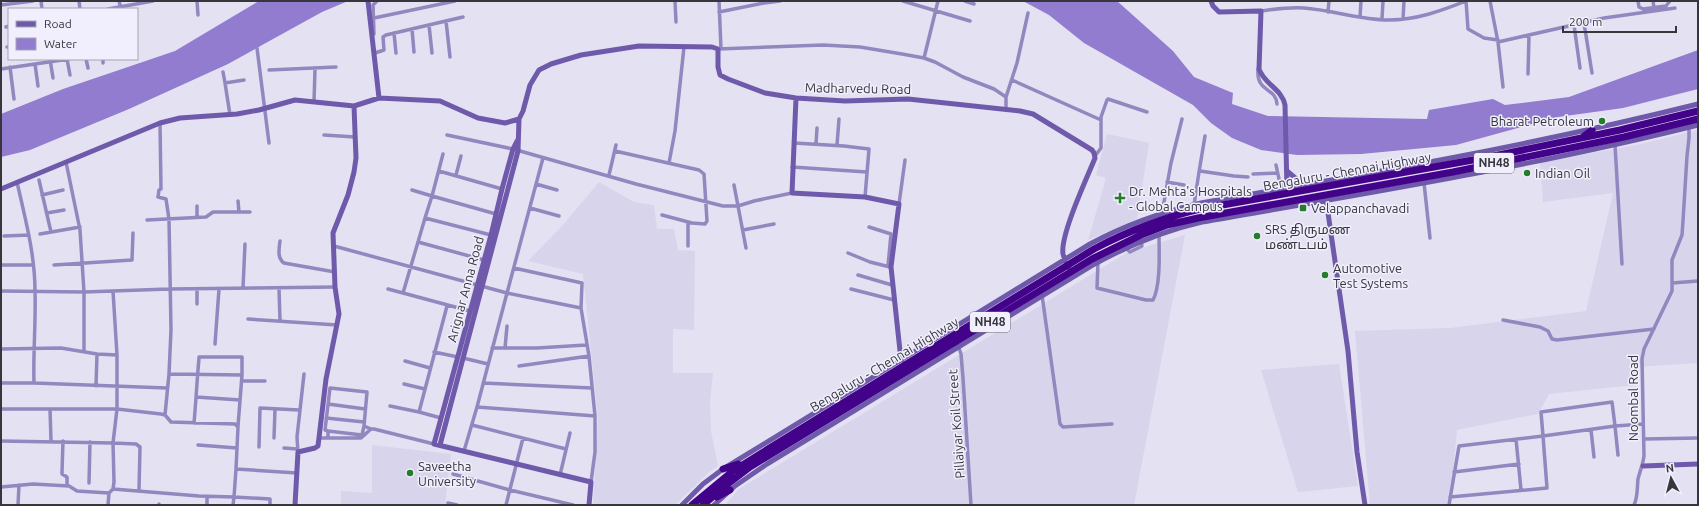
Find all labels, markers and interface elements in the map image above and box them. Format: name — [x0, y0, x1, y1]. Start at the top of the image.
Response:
legend — [8, 8, 138, 60]
scale bar — [1563, 8, 1676, 34]
text: 200 m — [1569, 15, 1602, 28]
text: Road — [44, 17, 72, 30]
text: Water — [44, 37, 77, 50]
street label: Madharvedu Road — [805, 80, 911, 96]
place label: Bharat Petroleum — [1490, 114, 1594, 128]
marker: Bharat Petroleum — [1597, 116, 1607, 126]
street label: Bengaluru - Chennai Highway — [1262, 149, 1432, 193]
road number: NH48 — [1474, 153, 1514, 173]
place label: Indian Oil — [1535, 166, 1591, 180]
marker: Indian Oil — [1522, 168, 1532, 178]
place label: Dr. Mehta's Hospitals - Global Campus — [1129, 184, 1252, 213]
marker: Dr. Mehta's Hospitals - Global Campus — [1114, 192, 1126, 204]
place label: Velappanchavadi — [1311, 201, 1409, 215]
marker: Velappanchavadi — [1298, 203, 1308, 213]
place label: SRS திருமண மண்டபம் — [1265, 222, 1351, 251]
marker: SRS திருமண மண்டபம் — [1252, 231, 1262, 241]
street label: Arignar Anna Road — [444, 235, 486, 343]
place label: Automotive Test Systems — [1333, 261, 1409, 290]
marker: Automotive Test Systems — [1320, 270, 1330, 280]
road number: NH48 — [970, 312, 1010, 332]
street label: Bengaluru - Chennai Highway — [807, 314, 961, 414]
street label: Noombal Road — [1626, 355, 1640, 441]
street label: Pillaiyar Koil Street — [945, 369, 967, 479]
north arrow — [1651, 458, 1691, 498]
place label: Saveetha University — [418, 459, 476, 488]
text: N — [1665, 462, 1675, 475]
marker: Saveetha University — [405, 468, 415, 478]

